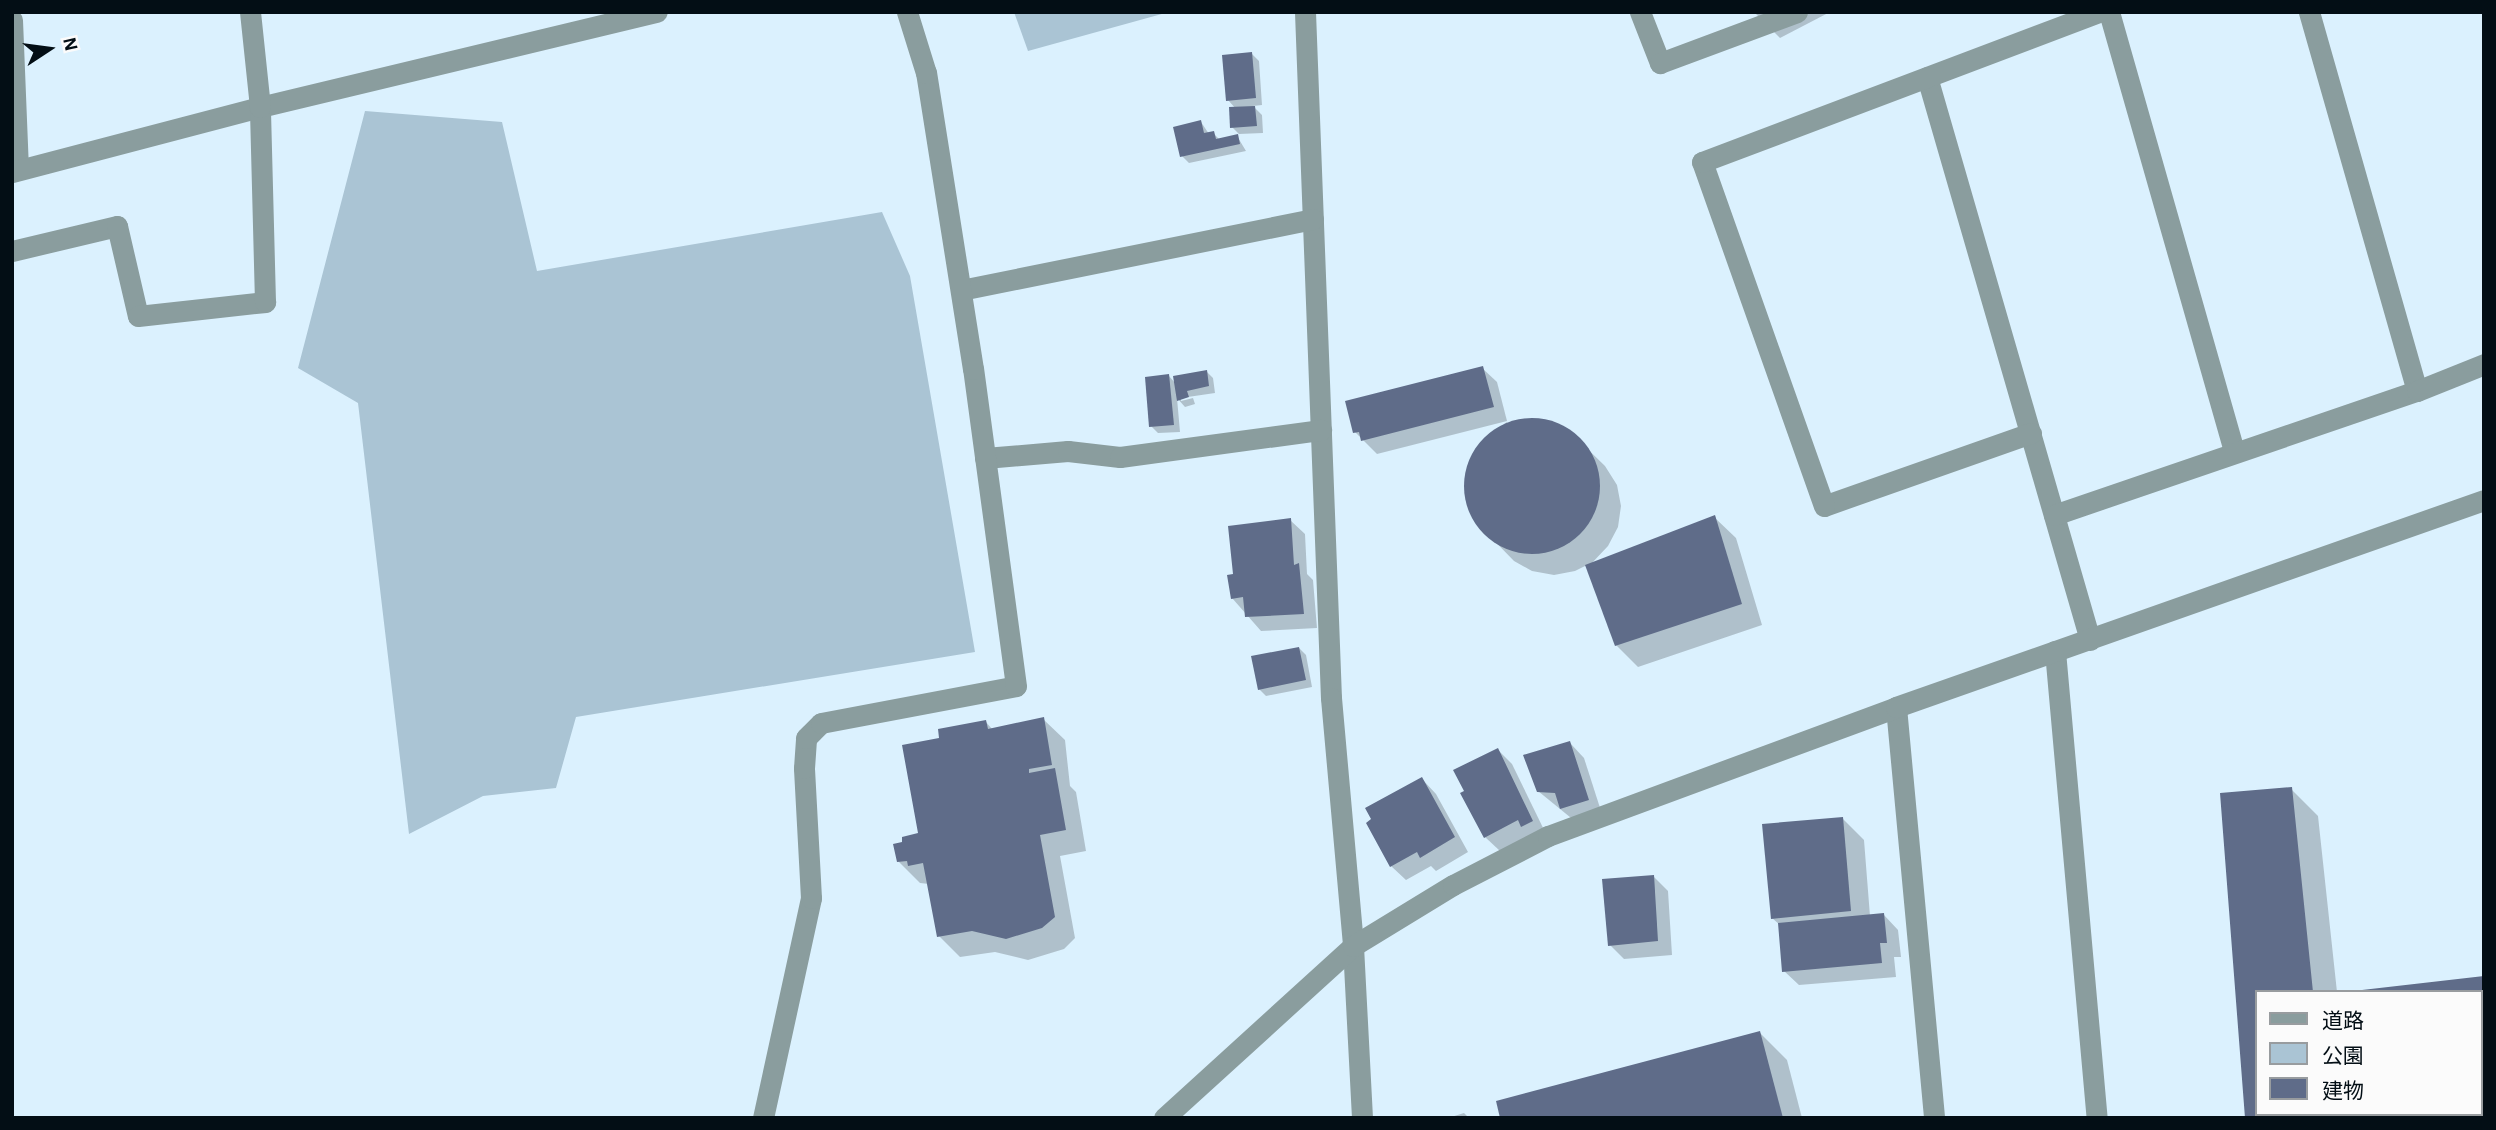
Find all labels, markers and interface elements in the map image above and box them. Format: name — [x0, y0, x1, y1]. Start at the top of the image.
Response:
north arrow — [14, 14, 84, 84]
text: N — [59, 36, 81, 53]
legend — [2254, 990, 2482, 1116]
text: 道路 — [2322, 1011, 2364, 1032]
text: 公園 — [2322, 1046, 2364, 1067]
text: 建物 — [2322, 1081, 2364, 1102]

